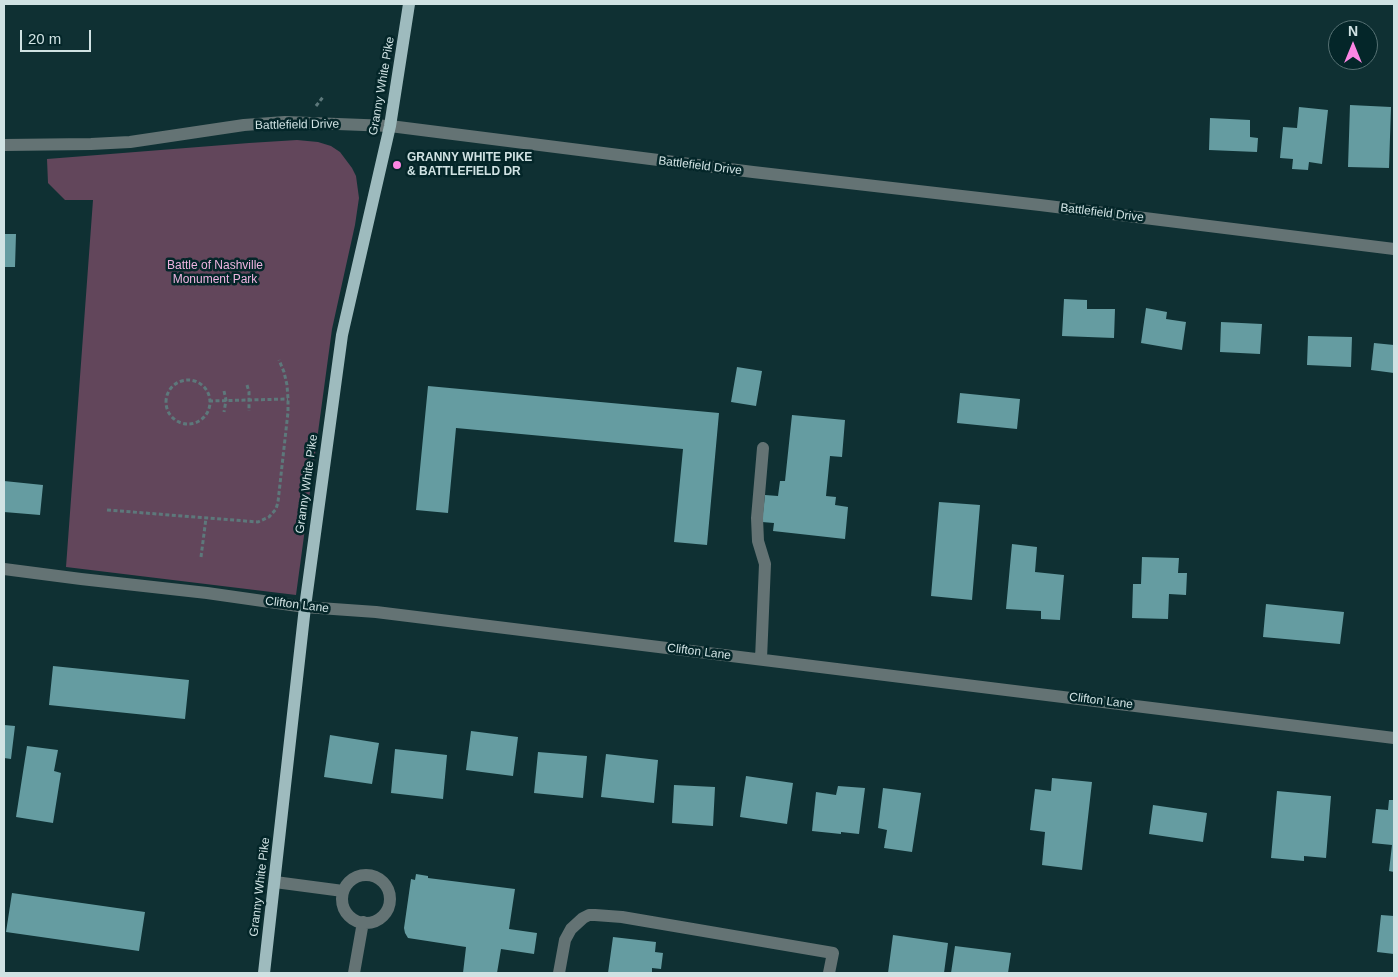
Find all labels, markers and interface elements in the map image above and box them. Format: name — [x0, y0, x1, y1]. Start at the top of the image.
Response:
scale bar — [22, 20, 94, 52]
north arrow — [1328, 20, 1378, 70]
text: N — [1348, 23, 1358, 39]
text: 20 m — [28, 30, 61, 47]
street label: Granny White Pike — [366, 35, 398, 137]
street label: Battlefield Drive — [255, 117, 339, 133]
place label: GRANNY WHITE PIKE & BATTLEFIELD DR — [407, 151, 532, 179]
street label: Battlefield Drive — [657, 154, 743, 178]
marker: GRANNY WHITE PIKE & BATTLEFIELD DR — [391, 159, 403, 171]
street label: Battlefield Drive — [1059, 201, 1145, 225]
park label: Battle of Nashville Monument Park — [167, 259, 263, 287]
street label: Granny White Pike — [293, 433, 321, 535]
street label: Clifton Lane — [264, 594, 330, 616]
street label: Clifton Lane — [666, 641, 732, 663]
street label: Clifton Lane — [1068, 690, 1134, 712]
street label: Granny White Pike — [247, 836, 273, 938]

